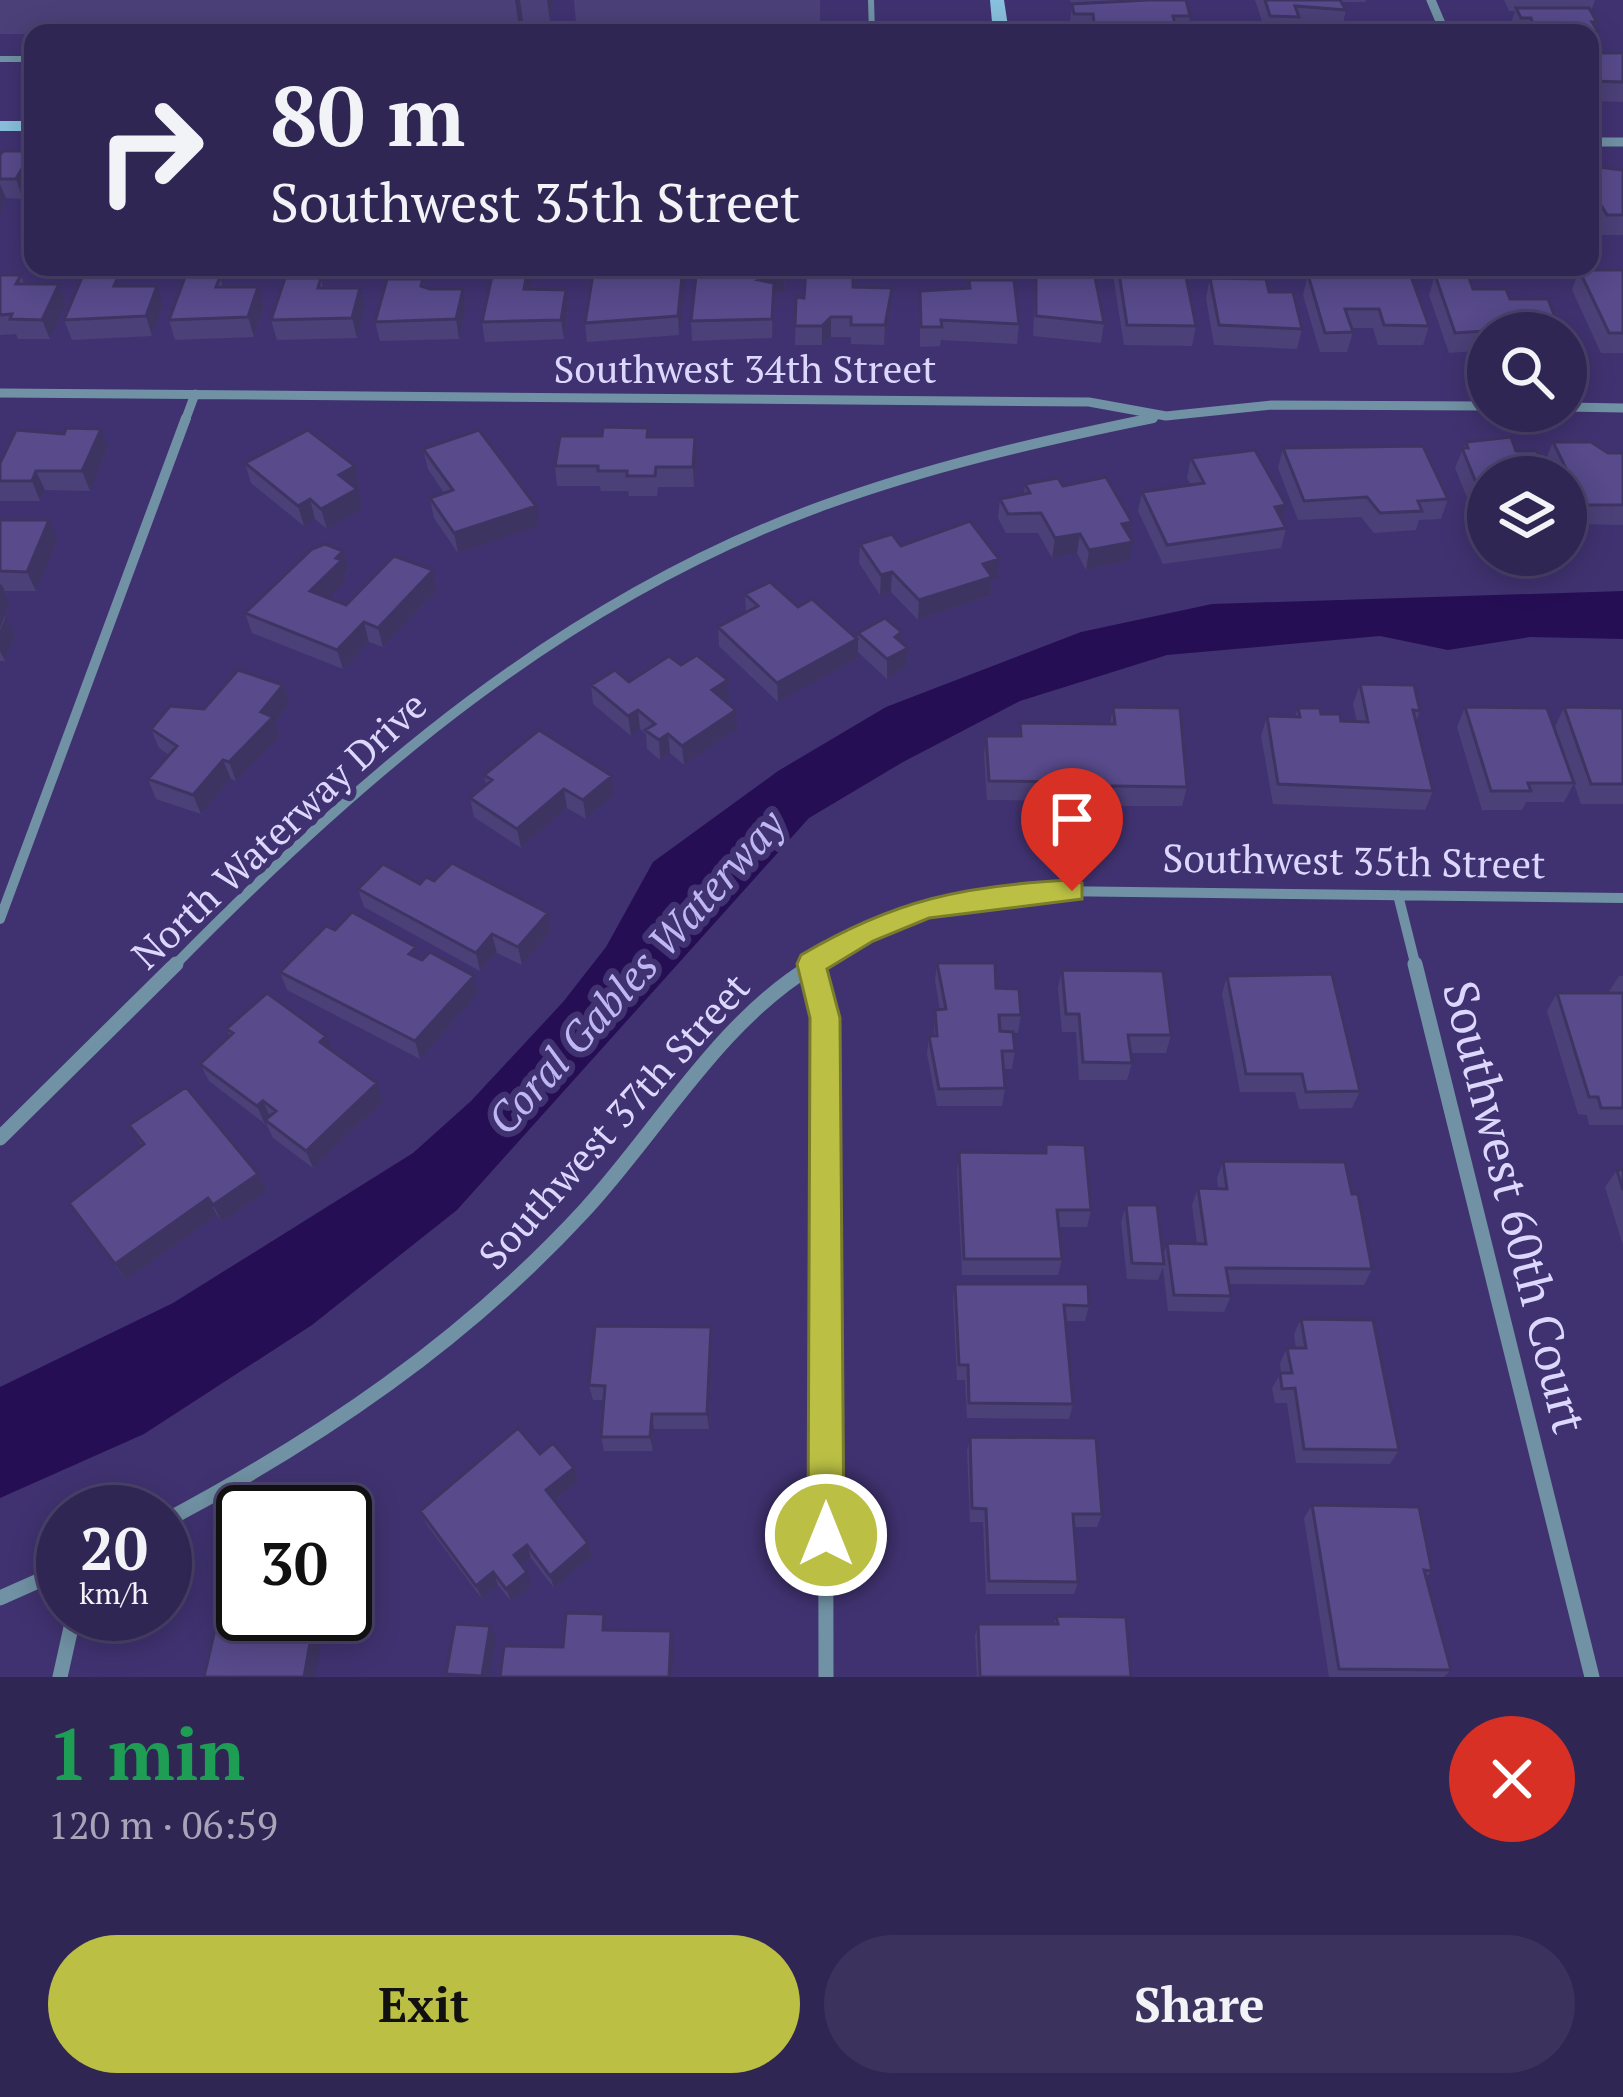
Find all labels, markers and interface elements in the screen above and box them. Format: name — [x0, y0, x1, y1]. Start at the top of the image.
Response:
text: 80 m — [270, 59, 465, 170]
icon: right — [72, 72, 228, 228]
text: Southwest 35th Street — [270, 166, 800, 237]
map controls — [1467, 312, 1587, 576]
button: search — [1467, 312, 1587, 432]
street label: Southwest 34th Street — [553, 342, 937, 394]
button: layers — [1467, 456, 1587, 576]
street label: North Waterway Drive — [120, 679, 437, 980]
pin — [1021, 768, 1123, 891]
icon: arrive — [1039, 786, 1105, 852]
water label: Coral Gables Waterway — [474, 796, 797, 1146]
street label: Southwest 35th Street — [1162, 831, 1546, 889]
street label: Southwest 37th Street — [466, 961, 760, 1279]
street label: Southwest 60th Court — [1429, 974, 1603, 1440]
position arrow — [763, 1472, 889, 1598]
speed limit sign: 30 — [216, 1485, 372, 1641]
text: 20 — [80, 1508, 148, 1587]
text: km/h — [79, 1573, 149, 1613]
text: 1 min — [48, 1705, 245, 1801]
button: close — [1449, 1716, 1575, 1842]
text: 120 m · 06:59 — [48, 1798, 278, 1850]
button: Exit — [48, 1935, 800, 2073]
button: Share — [824, 1935, 1575, 2073]

